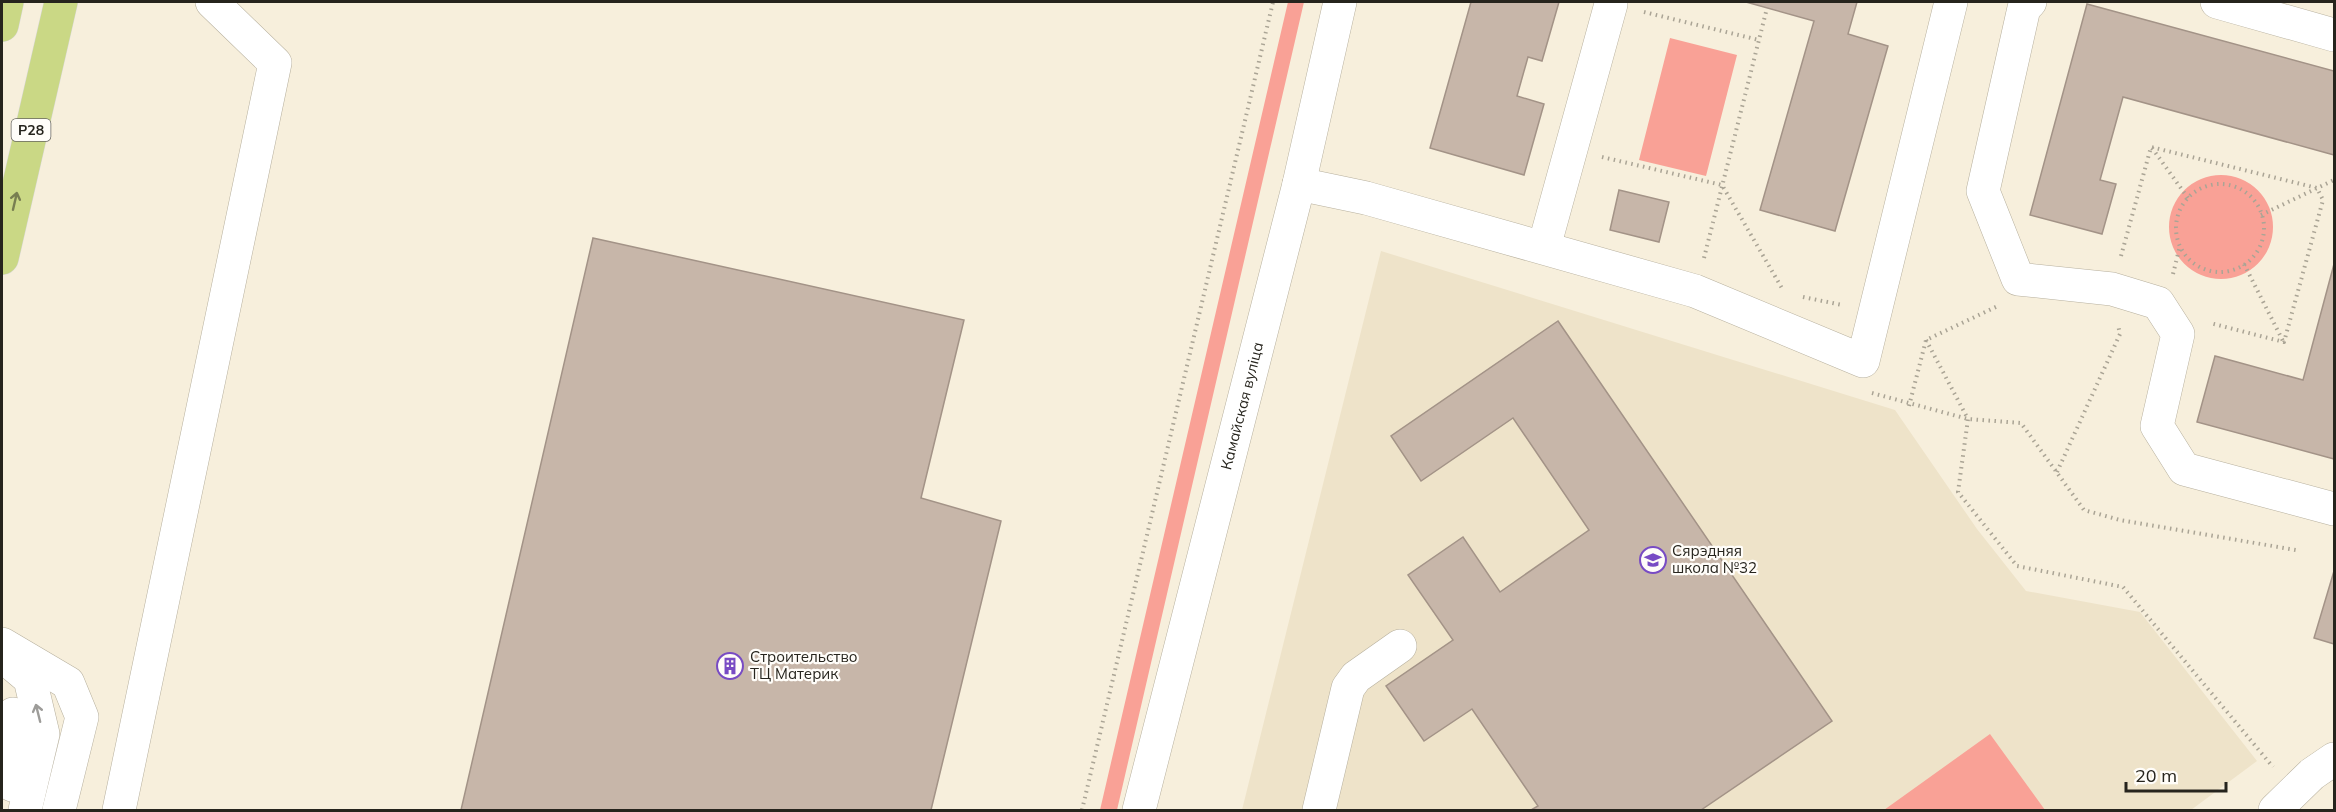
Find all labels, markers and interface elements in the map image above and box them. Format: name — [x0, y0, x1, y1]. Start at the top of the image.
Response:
road number: Р28 — [12, 119, 51, 141]
one-way arrow — [9, 191, 21, 210]
street label: Камайская вуліца — [1216, 340, 1267, 472]
place label: Сярэдняя школа №32 — [1672, 541, 1757, 577]
school or university icon: Сярэдняя школа №32 — [1638, 545, 1668, 575]
place label: Строительство ТЦ Материк — [750, 647, 858, 683]
building icon: Строительство ТЦ Материк — [715, 651, 745, 681]
one-way arrow — [31, 703, 43, 722]
scale bar — [2126, 755, 2226, 793]
text: 20 m — [2135, 764, 2177, 787]

